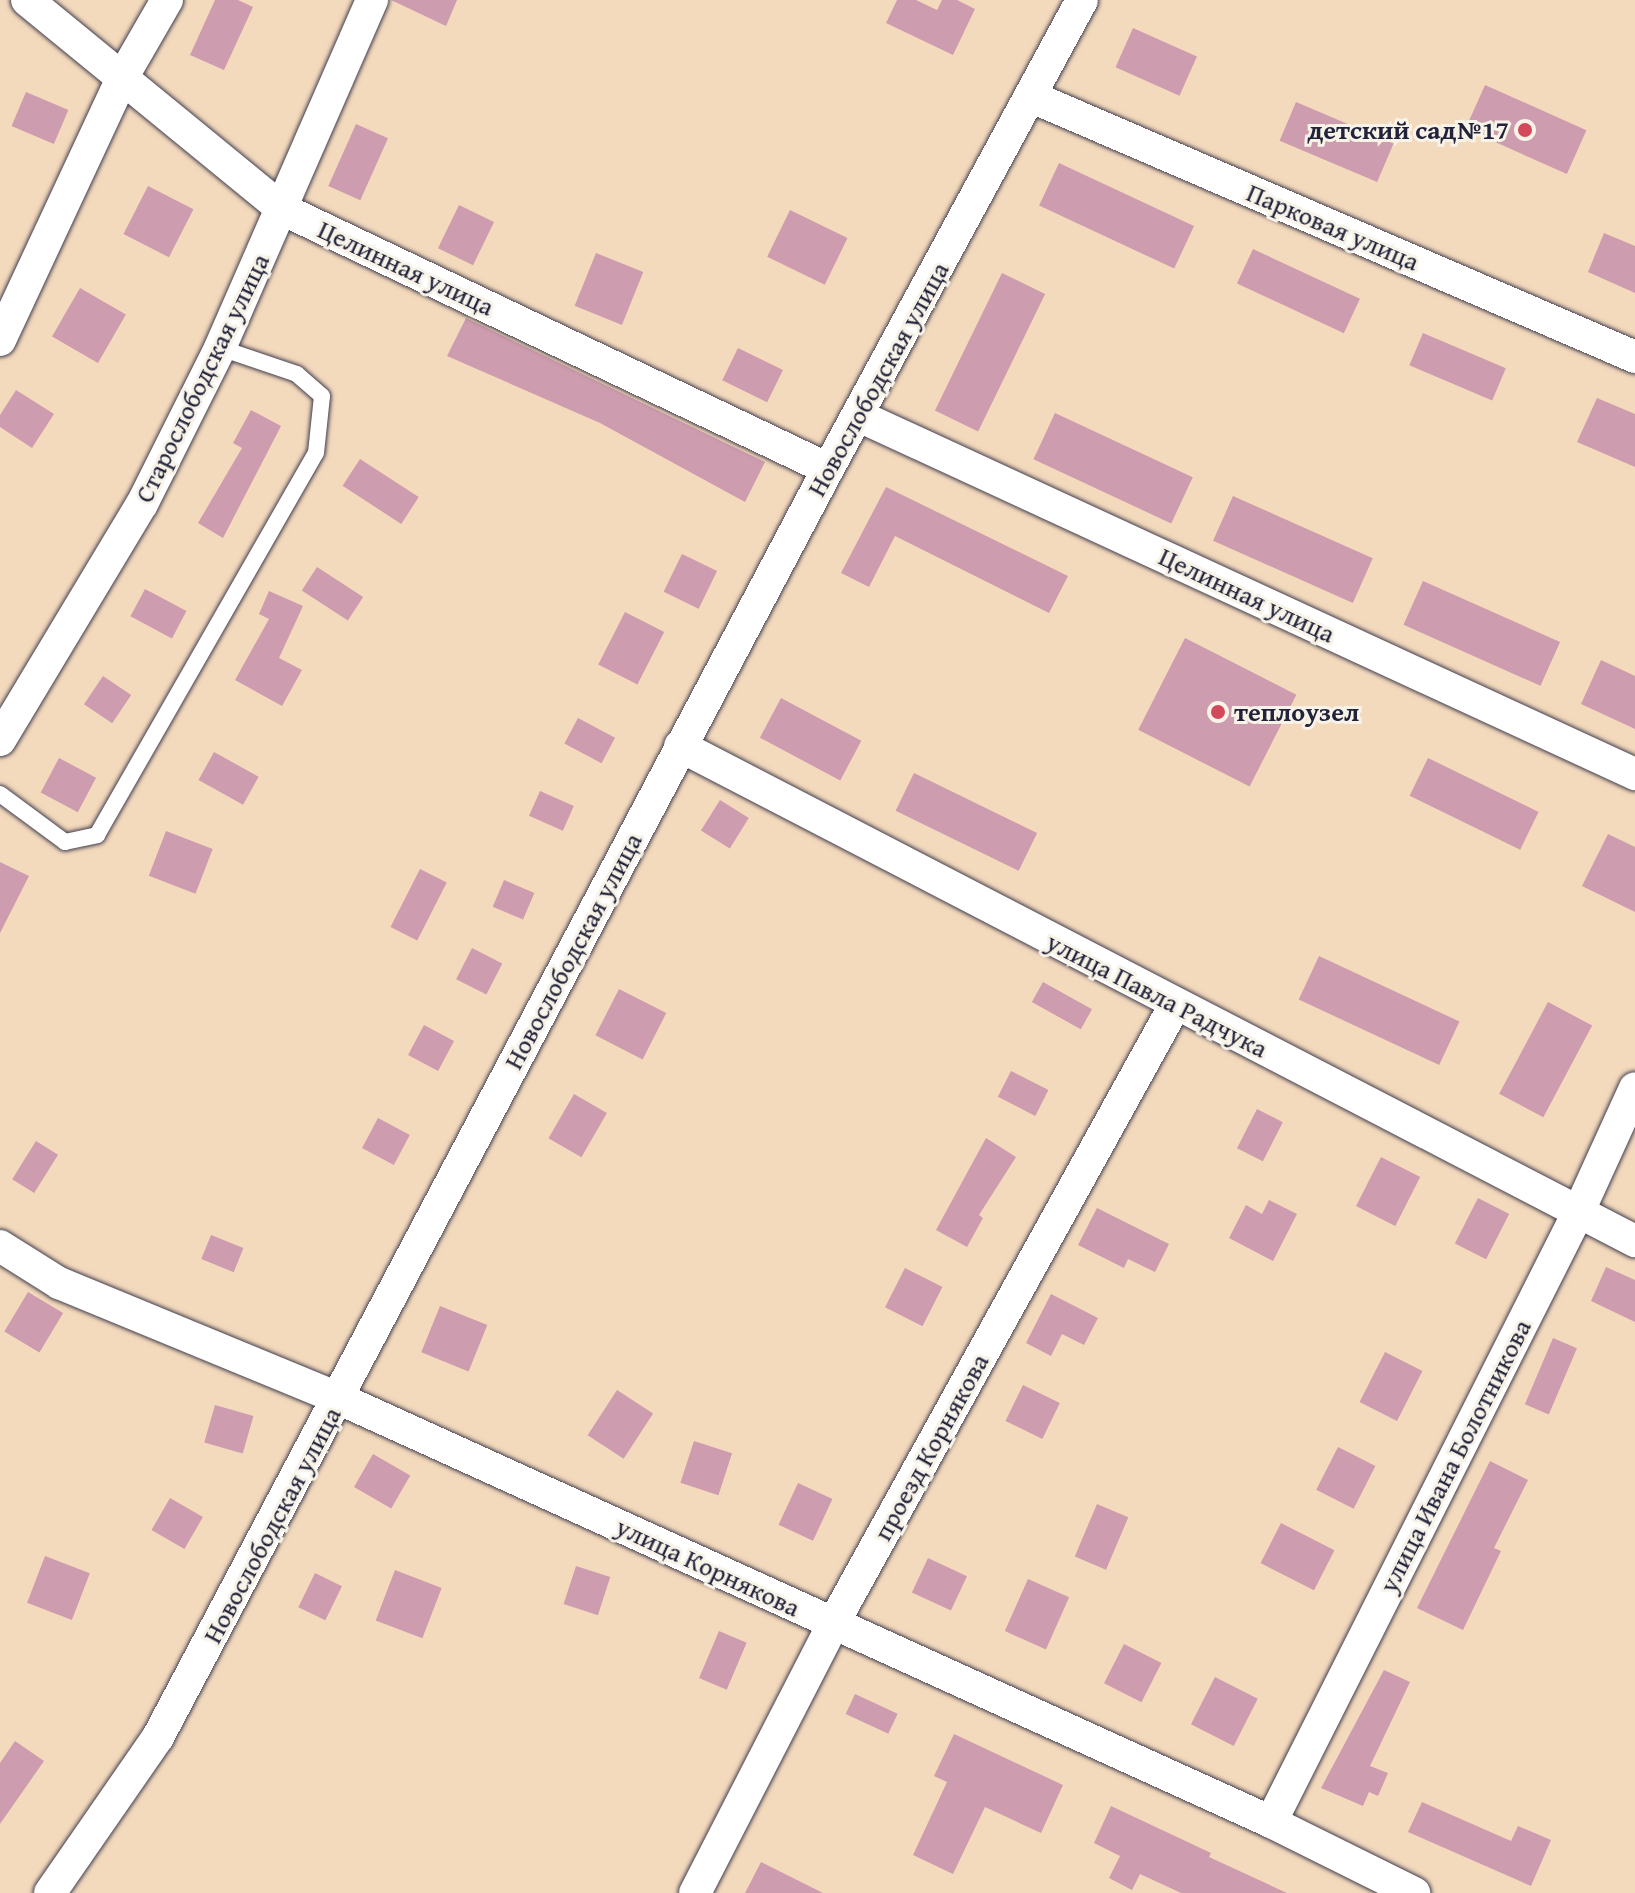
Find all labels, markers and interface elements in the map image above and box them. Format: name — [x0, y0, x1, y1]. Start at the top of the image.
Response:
place label: детский сад№17 — [1307, 114, 1509, 146]
marker: детский сад№17 — [1516, 121, 1534, 139]
street label: Парковая улица — [1242, 177, 1424, 277]
street label: Целинная улица — [313, 214, 499, 322]
street label: Старослободская улица — [128, 249, 276, 507]
street label: Новослободская улица — [801, 256, 955, 502]
street label: Целинная улица — [1154, 541, 1340, 649]
place label: теплоузел — [1234, 696, 1359, 728]
marker: теплоузел — [1209, 703, 1227, 721]
street label: Новослободская улица — [498, 828, 648, 1074]
street label: улица Павла Радчука — [1041, 926, 1273, 1064]
street label: улица Ивана Болотникова — [1372, 1314, 1538, 1598]
street label: проезд Корнякова — [867, 1348, 995, 1546]
street label: Новослободская улица — [197, 1402, 347, 1648]
street label: улица Корнякова — [611, 1511, 805, 1623]

